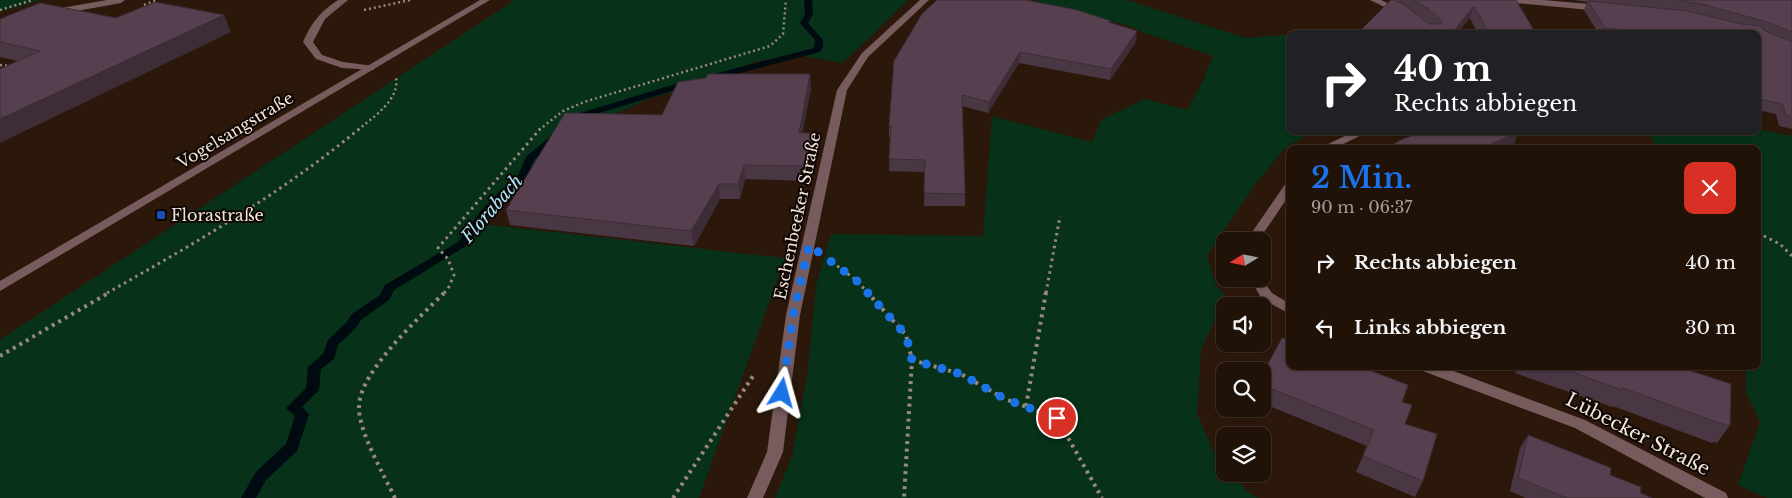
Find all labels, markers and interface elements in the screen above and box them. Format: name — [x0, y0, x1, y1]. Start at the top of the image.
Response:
text: 40 m — [1394, 47, 1492, 90]
icon: right — [1311, 50, 1376, 115]
street label: Vogelsangstraße — [172, 87, 297, 173]
text: Rechts abbiegen — [1394, 90, 1577, 117]
street label: Eschenbeeker Straße — [769, 130, 825, 302]
text: 2 Min. — [1311, 159, 1412, 196]
button: close — [1684, 162, 1736, 214]
water label: Florabach — [456, 170, 528, 248]
text: 90 m · 06:37 — [1311, 197, 1412, 217]
place label: Florastraße — [171, 205, 264, 225]
marker: Florastraße — [155, 209, 167, 221]
north arrow — [1216, 232, 1271, 288]
map controls — [1216, 232, 1271, 482]
icon: right — [1311, 249, 1339, 277]
text: Rechts abbiegen — [1354, 251, 1517, 274]
text: 40 m — [1685, 251, 1736, 274]
button: sound — [1216, 297, 1271, 352]
icon: left — [1311, 314, 1339, 342]
text: Links abbiegen — [1354, 316, 1506, 339]
text: 30 m — [1685, 316, 1736, 339]
button: search — [1216, 362, 1271, 417]
position arrow — [755, 366, 807, 418]
street label: Lübecker Straße — [1562, 388, 1714, 480]
pin — [1036, 397, 1078, 439]
icon: arrive — [1043, 404, 1071, 432]
button: layers — [1216, 427, 1271, 482]

